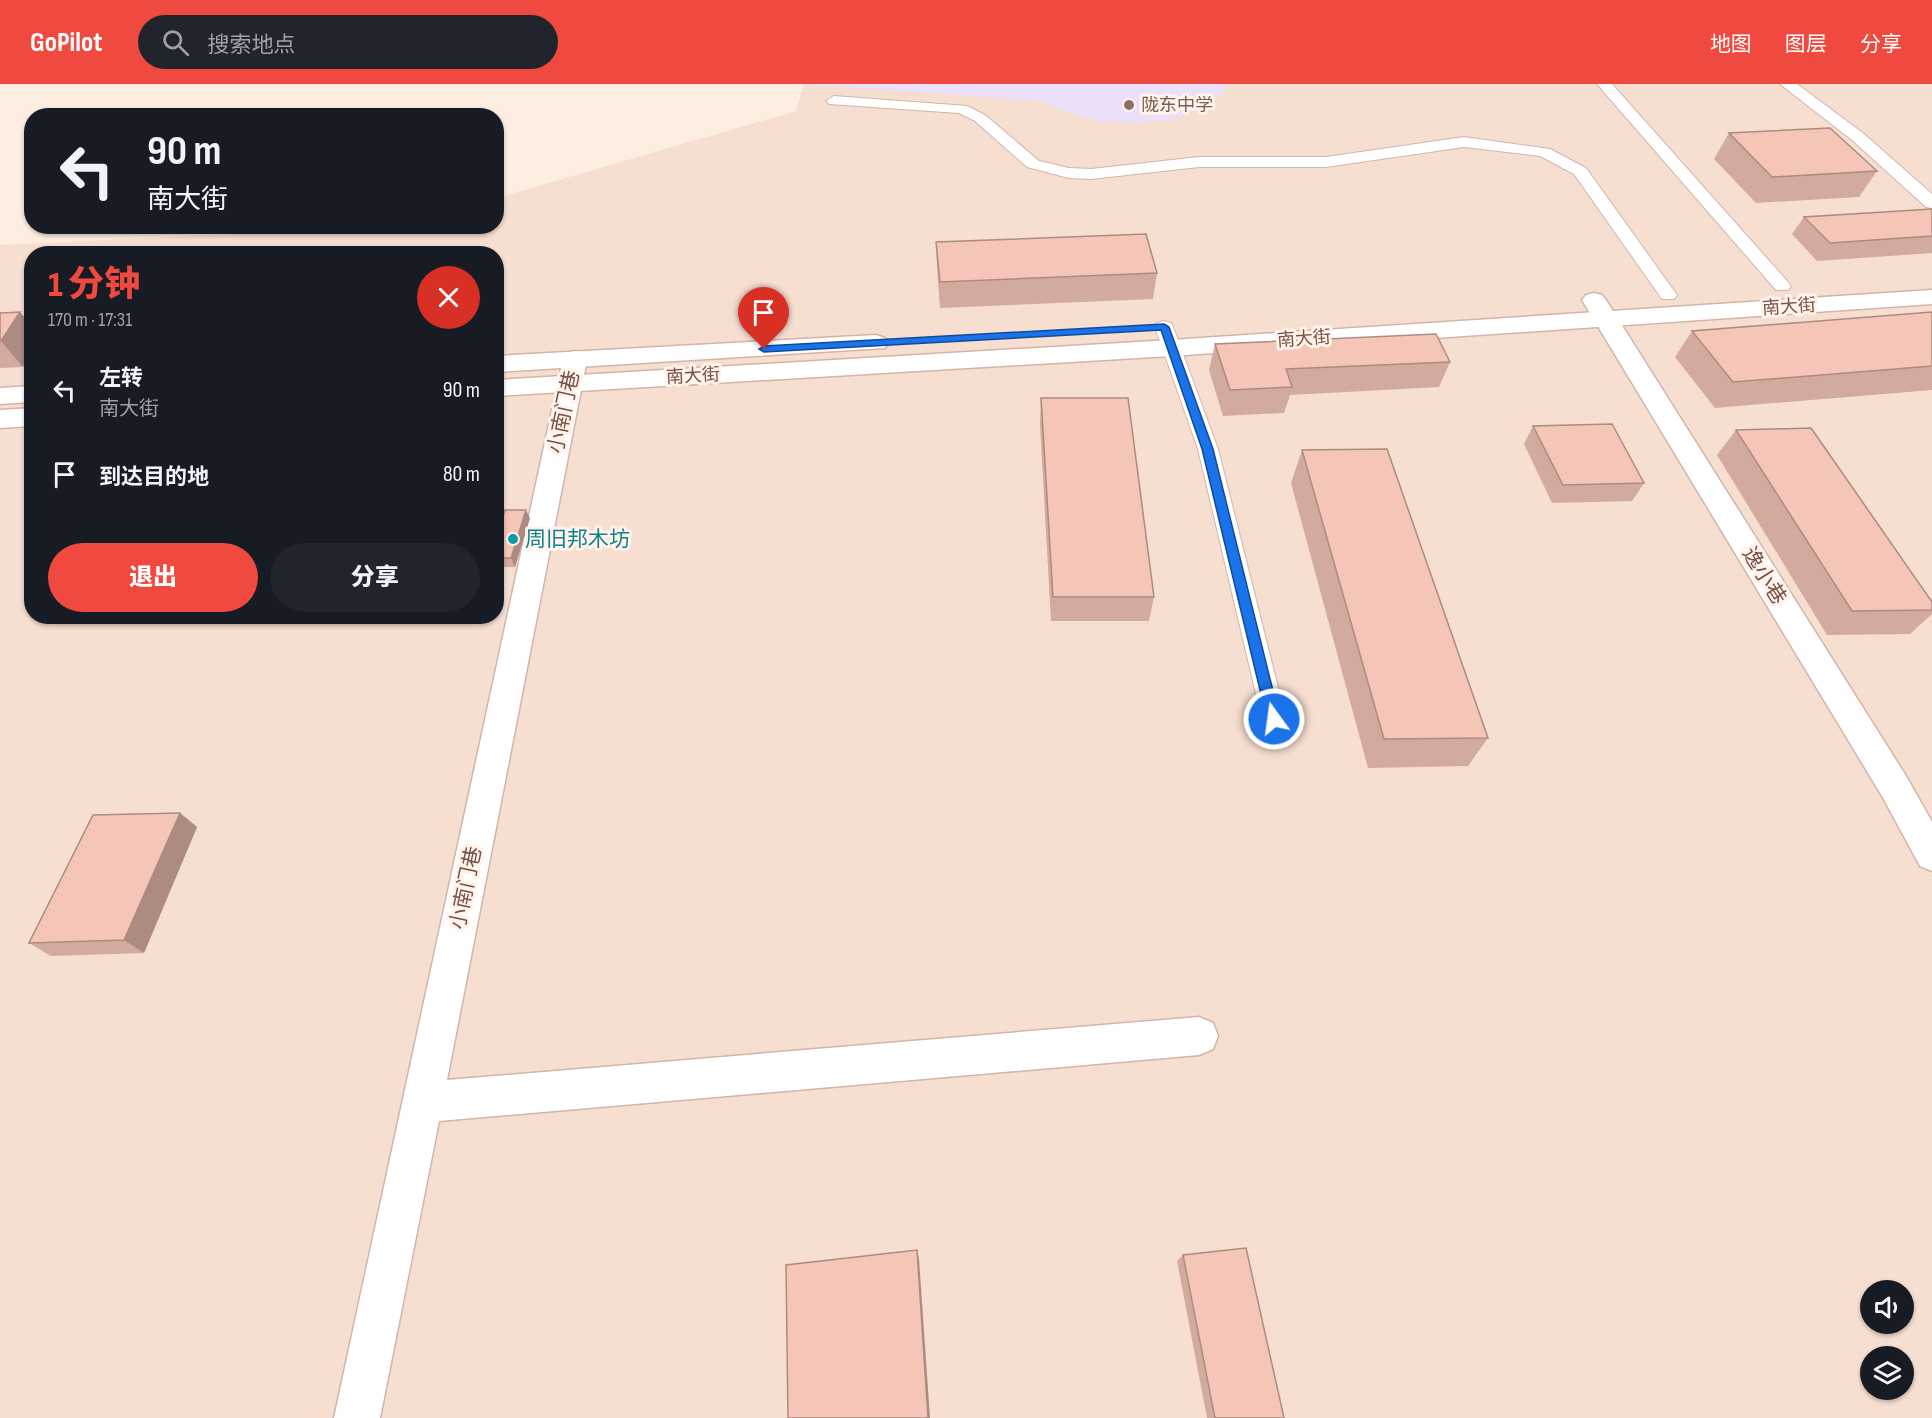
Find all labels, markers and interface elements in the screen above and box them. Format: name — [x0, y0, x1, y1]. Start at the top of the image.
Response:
search box — [138, 15, 558, 69]
text: GoPilot — [30, 26, 102, 59]
icon: search — [159, 26, 192, 59]
text: 搜索地点 — [207, 32, 295, 59]
text: 地图 — [1710, 32, 1752, 57]
text: 图层 — [1785, 32, 1827, 57]
text: 分享 — [1860, 32, 1902, 57]
place label: 陇东中学 — [1141, 95, 1213, 116]
marker: 陇东中学 — [1122, 98, 1136, 112]
text: 90 m — [147, 126, 221, 177]
icon: left — [48, 132, 126, 210]
text: 南大街 — [147, 184, 228, 216]
text: 1 分钟 — [48, 264, 140, 307]
button: close — [417, 266, 480, 329]
pin — [738, 287, 789, 349]
street label: 南大街 — [1761, 295, 1817, 319]
icon: arrive — [747, 296, 780, 329]
text: 170 m · 17:31 — [48, 308, 132, 332]
street label: 南大街 — [1276, 327, 1332, 351]
street label: 南大街 — [665, 364, 721, 388]
text: 左转 — [99, 365, 143, 392]
street label: 小南门巷 — [543, 368, 585, 456]
icon: left — [48, 374, 81, 407]
text: 90 m — [443, 377, 480, 404]
text: 南大街 — [99, 397, 159, 421]
icon: arrive — [48, 458, 81, 491]
text: 80 m — [443, 461, 480, 488]
text: 到达目的地 — [99, 464, 209, 491]
place label: 周旧邦木坊 — [525, 527, 630, 552]
marker: 周旧邦木坊 — [506, 532, 520, 546]
button: 退出 — [48, 543, 258, 612]
button: 分享 — [270, 543, 480, 612]
street label: 逸小巷 — [1737, 543, 1791, 609]
position arrow — [1242, 687, 1306, 751]
street label: 小南门巷 — [445, 844, 487, 932]
map controls — [1860, 1280, 1914, 1400]
button: sound — [1860, 1280, 1914, 1334]
button: layers — [1860, 1346, 1914, 1400]

